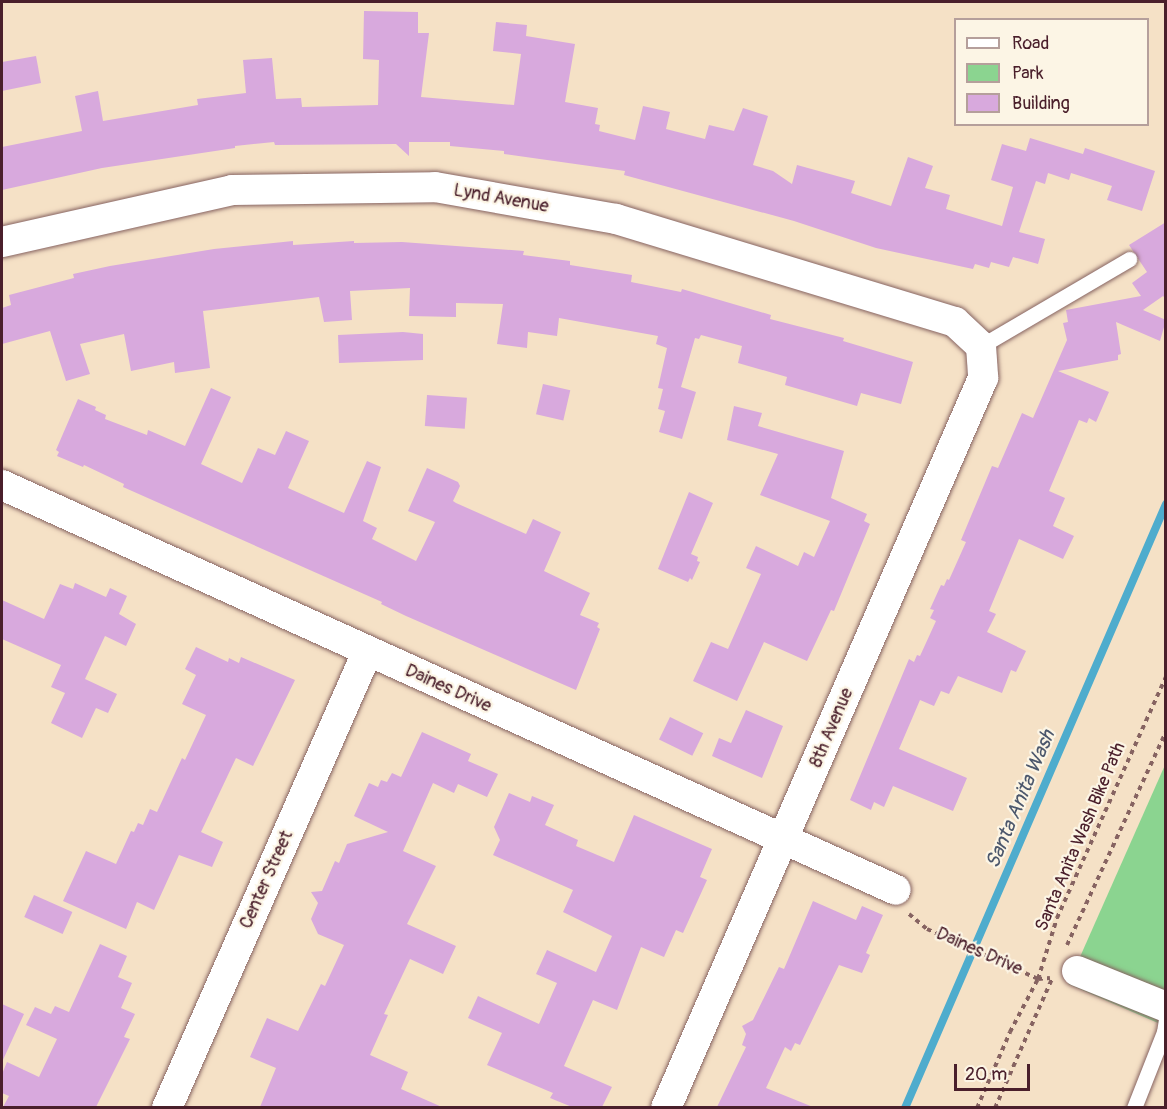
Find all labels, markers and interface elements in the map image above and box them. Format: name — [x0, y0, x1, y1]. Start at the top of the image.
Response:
legend — [954, 18, 1149, 126]
text: Road — [1012, 32, 1049, 55]
text: Park — [1012, 62, 1044, 85]
text: Building — [1012, 92, 1070, 115]
street label: Lynd Avenue — [452, 180, 550, 218]
street label: Daines Drive — [402, 660, 494, 718]
street label: 8th Avenue — [806, 685, 858, 771]
water label: Santa Anita Wash — [980, 726, 1060, 872]
street label: Santa Anita Wash Bike Path — [1031, 739, 1131, 935]
street label: Center Street — [236, 828, 298, 932]
street label: Daines Drive — [933, 923, 1025, 981]
scale bar — [957, 1052, 1034, 1090]
text: 20 m — [965, 1063, 1007, 1086]

